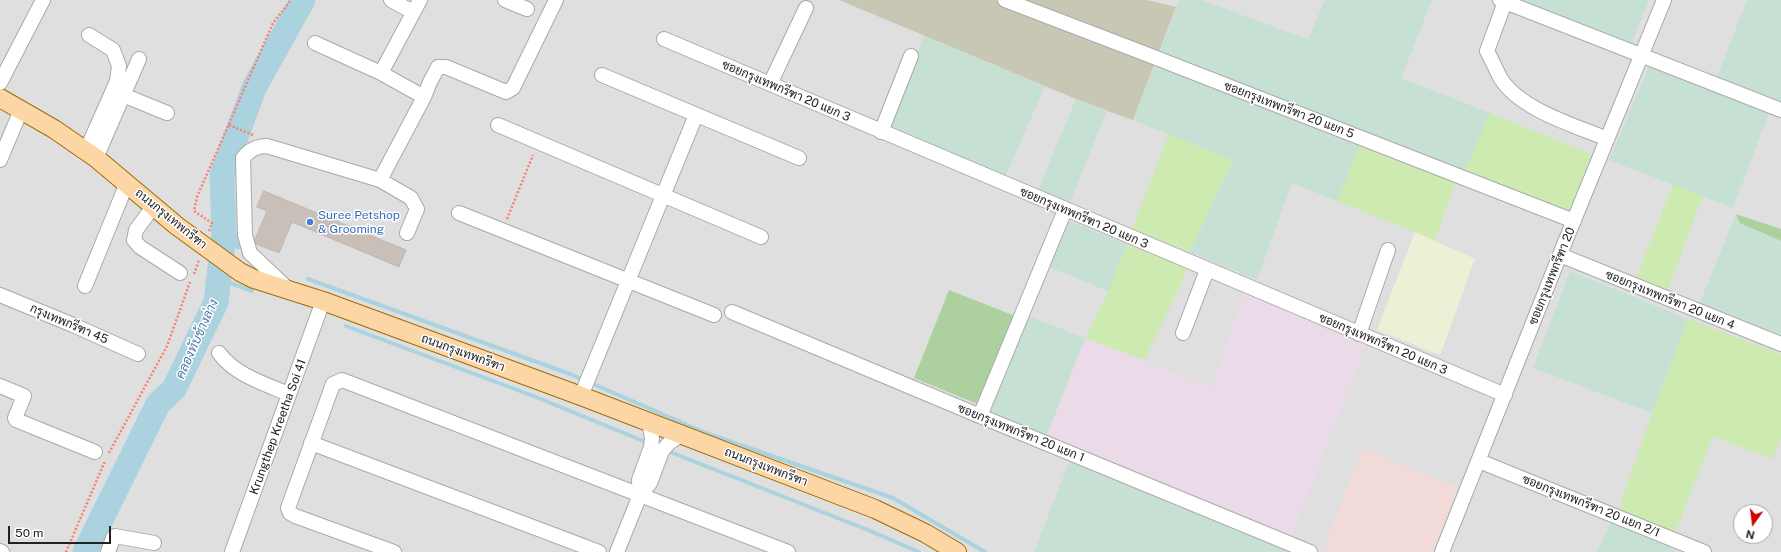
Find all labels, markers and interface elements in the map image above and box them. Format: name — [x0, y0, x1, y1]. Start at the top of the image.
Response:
street label: ซอยกรุงเทพกรีฑา 20 แยก 3 — [720, 57, 852, 125]
street label: ซอยกรุงเทพกรีฑา 20 แยก 5 — [1222, 78, 1356, 142]
street label: ซอยกรุงเทพกรีฑา 20 แยก 3 — [1018, 184, 1150, 252]
street label: ถนนกรุงเทพกรีฑา — [132, 186, 210, 252]
place label: Suree Petshop & Grooming — [318, 208, 400, 236]
marker: Suree Petshop & Grooming — [305, 217, 315, 227]
street label: ซอยกรุงเทพกรีฑา 20 — [1526, 225, 1578, 327]
street label: ซอยกรุงเทพกรีฑา 20 แยก 4 — [1603, 267, 1737, 333]
water label: คลองทับช้างล่าง — [172, 297, 222, 381]
street label: กรุงเทพกรีฑา 45 — [28, 301, 110, 347]
street label: ซอยกรุงเทพกรีฑา 20 แยก 3 — [1317, 310, 1449, 378]
street label: ถนนกรุงเทพกรีฑา — [419, 331, 507, 375]
street label: Krungthep Kreetha Soi 41 — [247, 357, 309, 497]
street label: ซอยกรุงเทพกรีฑา 20 แยก 1 — [955, 401, 1087, 465]
street label: ถนนกรุงเทพกรีฑา — [722, 445, 810, 489]
street label: ซอยกรุงเทพกรีฑา 20 แยก 2/1 — [1520, 472, 1662, 540]
north arrow — [1733, 504, 1773, 544]
scale bar — [10, 518, 113, 544]
text: 50 m — [15, 526, 43, 540]
text: N — [1745, 528, 1756, 542]

